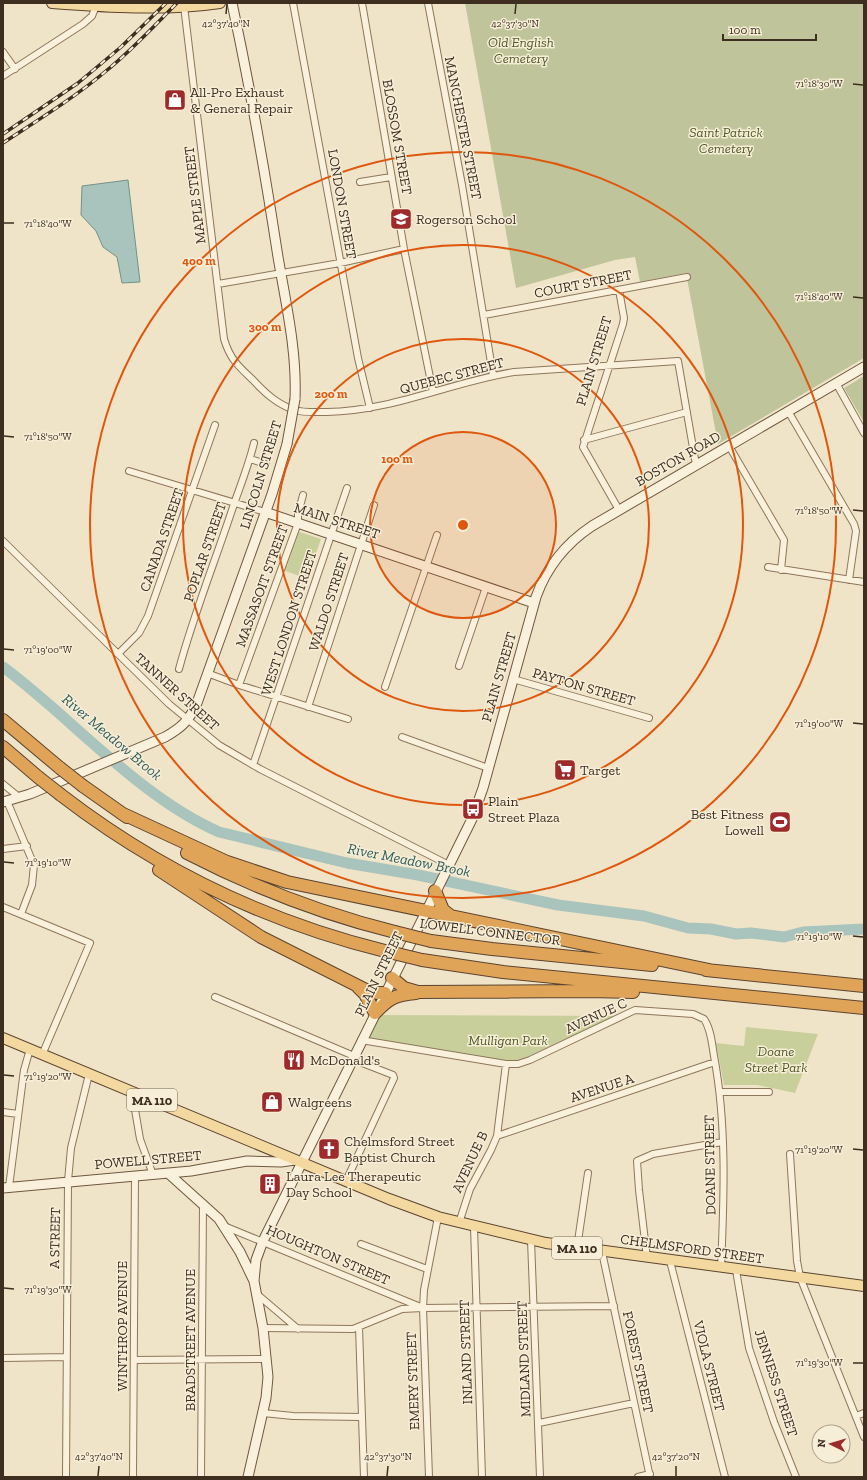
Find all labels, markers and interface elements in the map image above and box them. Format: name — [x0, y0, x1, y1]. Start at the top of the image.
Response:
scale bar — [723, 16, 816, 42]
text: 42°37'40"N — [202, 18, 251, 30]
text: 42°37'30"N — [491, 18, 539, 30]
text: 100 m — [729, 23, 761, 37]
park label: Old English Cemetery — [488, 34, 554, 67]
street label: MANCHESTER STREET — [441, 55, 485, 201]
street label: BLOSSOM STREET — [378, 78, 416, 196]
text: 71°18'30"W — [795, 78, 843, 90]
place label: All-Pro Exhaust & General Repair — [190, 84, 293, 117]
shop icon: All-Pro Exhaust & General Repair — [162, 87, 188, 113]
park label: Saint Patrick Cemetery — [689, 124, 763, 157]
street label: MAPLE STREET — [181, 145, 209, 245]
street label: LONDON STREET — [324, 148, 360, 261]
school or university icon: Rogerson School — [388, 206, 414, 232]
place label: Rogerson School — [416, 211, 516, 228]
text: 71°18'40"W — [24, 218, 72, 230]
text: 400 m — [182, 254, 216, 268]
street label: COURT STREET — [533, 266, 634, 302]
text: 71°18'40"W — [795, 291, 843, 303]
street label: PLAIN STREET — [572, 314, 616, 408]
text: 300 m — [249, 320, 282, 334]
street label: QUEBEC STREET — [398, 354, 506, 398]
text: 200 m — [314, 387, 348, 401]
street label: LINCOLN STREET — [236, 418, 286, 531]
street label: BOSTON ROAD — [632, 428, 724, 490]
text: 71°18'50"W — [24, 431, 72, 443]
text: 100 m — [381, 452, 413, 466]
street label: CANADA STREET — [136, 486, 188, 594]
street label: MAIN STREET — [292, 499, 382, 543]
street label: POPLAR STREET — [180, 500, 230, 604]
text: 71°18'50"W — [795, 505, 843, 517]
centre of rings — [456, 518, 470, 532]
street label: MASSASOIT STREET — [232, 522, 292, 649]
street label: WEST LONDON STREET — [257, 548, 321, 698]
street label: WALDO STREET — [305, 551, 353, 653]
street label: PLAIN STREET — [478, 630, 520, 724]
text: 71°19'00"W — [24, 644, 73, 656]
street label: TANNER STREET — [131, 650, 223, 735]
street label: PAYTON STREET — [531, 664, 638, 710]
water label: River Meadow Brook — [58, 690, 166, 784]
text: 71°19'00"W — [795, 718, 844, 730]
supermarket icon: Target — [552, 757, 578, 783]
place label: Target — [580, 762, 621, 779]
place label: Plain Street Plaza — [488, 793, 560, 826]
bus stop icon: Plain Street Plaza — [460, 796, 486, 822]
place label: Best Fitness Lowell — [691, 806, 764, 839]
sports icon: Best Fitness Lowell — [767, 809, 793, 835]
water label: River Meadow Brook — [346, 839, 472, 881]
text: 71°19'10"W — [25, 857, 72, 869]
street label: LOWELL CONNECTOR — [419, 915, 561, 949]
street label: PLAIN STREET — [351, 928, 407, 1019]
text: 71°19'10"W — [796, 931, 843, 943]
street label: AVENUE C — [562, 994, 630, 1038]
park label: Mulligan Park — [468, 1032, 548, 1049]
park label: Doane Street Park — [745, 1043, 807, 1076]
restaurant icon: McDonald's — [281, 1047, 307, 1073]
place label: McDonald's — [310, 1052, 380, 1069]
street label: AVENUE A — [568, 1069, 637, 1106]
text: 71°19'20"W — [24, 1071, 72, 1083]
road number: MA 110 — [127, 1089, 177, 1111]
shop icon: Walgreens — [259, 1089, 285, 1115]
place label: Walgreens — [288, 1094, 352, 1111]
street label: DOANE STREET — [701, 1114, 719, 1215]
street label: AVENUE B — [448, 1129, 492, 1195]
place label: Chelmsford Street Baptist Church — [344, 1133, 455, 1166]
church icon: Chelmsford Street Baptist Church — [316, 1136, 342, 1162]
text: 71°19'20"W — [795, 1144, 843, 1156]
street label: POWELL STREET — [94, 1147, 203, 1173]
place label: Laura Lee Therapeutic Day School — [286, 1168, 421, 1201]
building icon: Laura Lee Therapeutic Day School — [257, 1171, 283, 1197]
street label: A STREET — [46, 1207, 64, 1269]
street label: HOUGHTON STREET — [264, 1221, 393, 1289]
street label: CHELMSFORD STREET — [619, 1231, 765, 1268]
road number: MA 110 — [552, 1237, 602, 1259]
street label: WINTHROP AVENUE — [114, 1261, 131, 1391]
street label: BRADSTREET AVENUE — [182, 1269, 199, 1411]
text: 71°19'30"W — [24, 1284, 72, 1296]
street label: INLAND STREET — [456, 1299, 476, 1405]
street label: MIDLAND STREET — [513, 1300, 535, 1418]
street label: FOREST STREET — [619, 1310, 657, 1415]
street label: VIOLA STREET — [689, 1318, 729, 1413]
street label: JENNESS STREET — [751, 1327, 801, 1439]
street label: EMERY STREET — [403, 1331, 423, 1430]
text: 71°19'30"W — [795, 1357, 843, 1369]
north arrow — [811, 1424, 851, 1464]
text: N — [815, 1438, 828, 1448]
text: 42°37'40"N — [75, 1451, 124, 1463]
text: 42°37'30"N — [364, 1451, 412, 1463]
text: 42°37'20"N — [652, 1451, 701, 1463]

